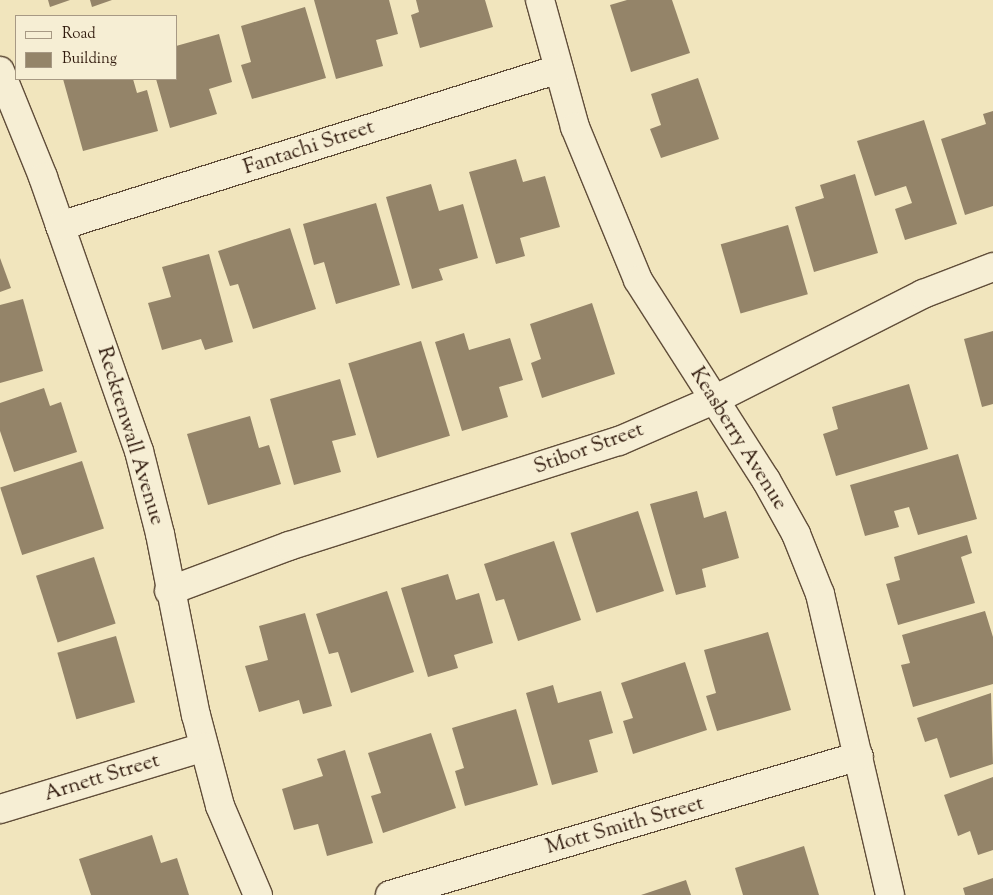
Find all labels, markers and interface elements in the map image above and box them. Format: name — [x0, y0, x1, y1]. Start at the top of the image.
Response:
legend — [15, 15, 178, 80]
text: Road — [62, 24, 96, 45]
text: Building — [62, 49, 117, 70]
street label: Fantachi Street — [240, 115, 378, 181]
street label: Recktenwall Avenue — [91, 344, 169, 528]
street label: Keasberry Avenue — [684, 363, 792, 515]
street label: Stibor Street — [531, 417, 647, 481]
street label: Arnett Street — [41, 748, 163, 808]
street label: Mott Smith Street — [543, 791, 707, 861]

